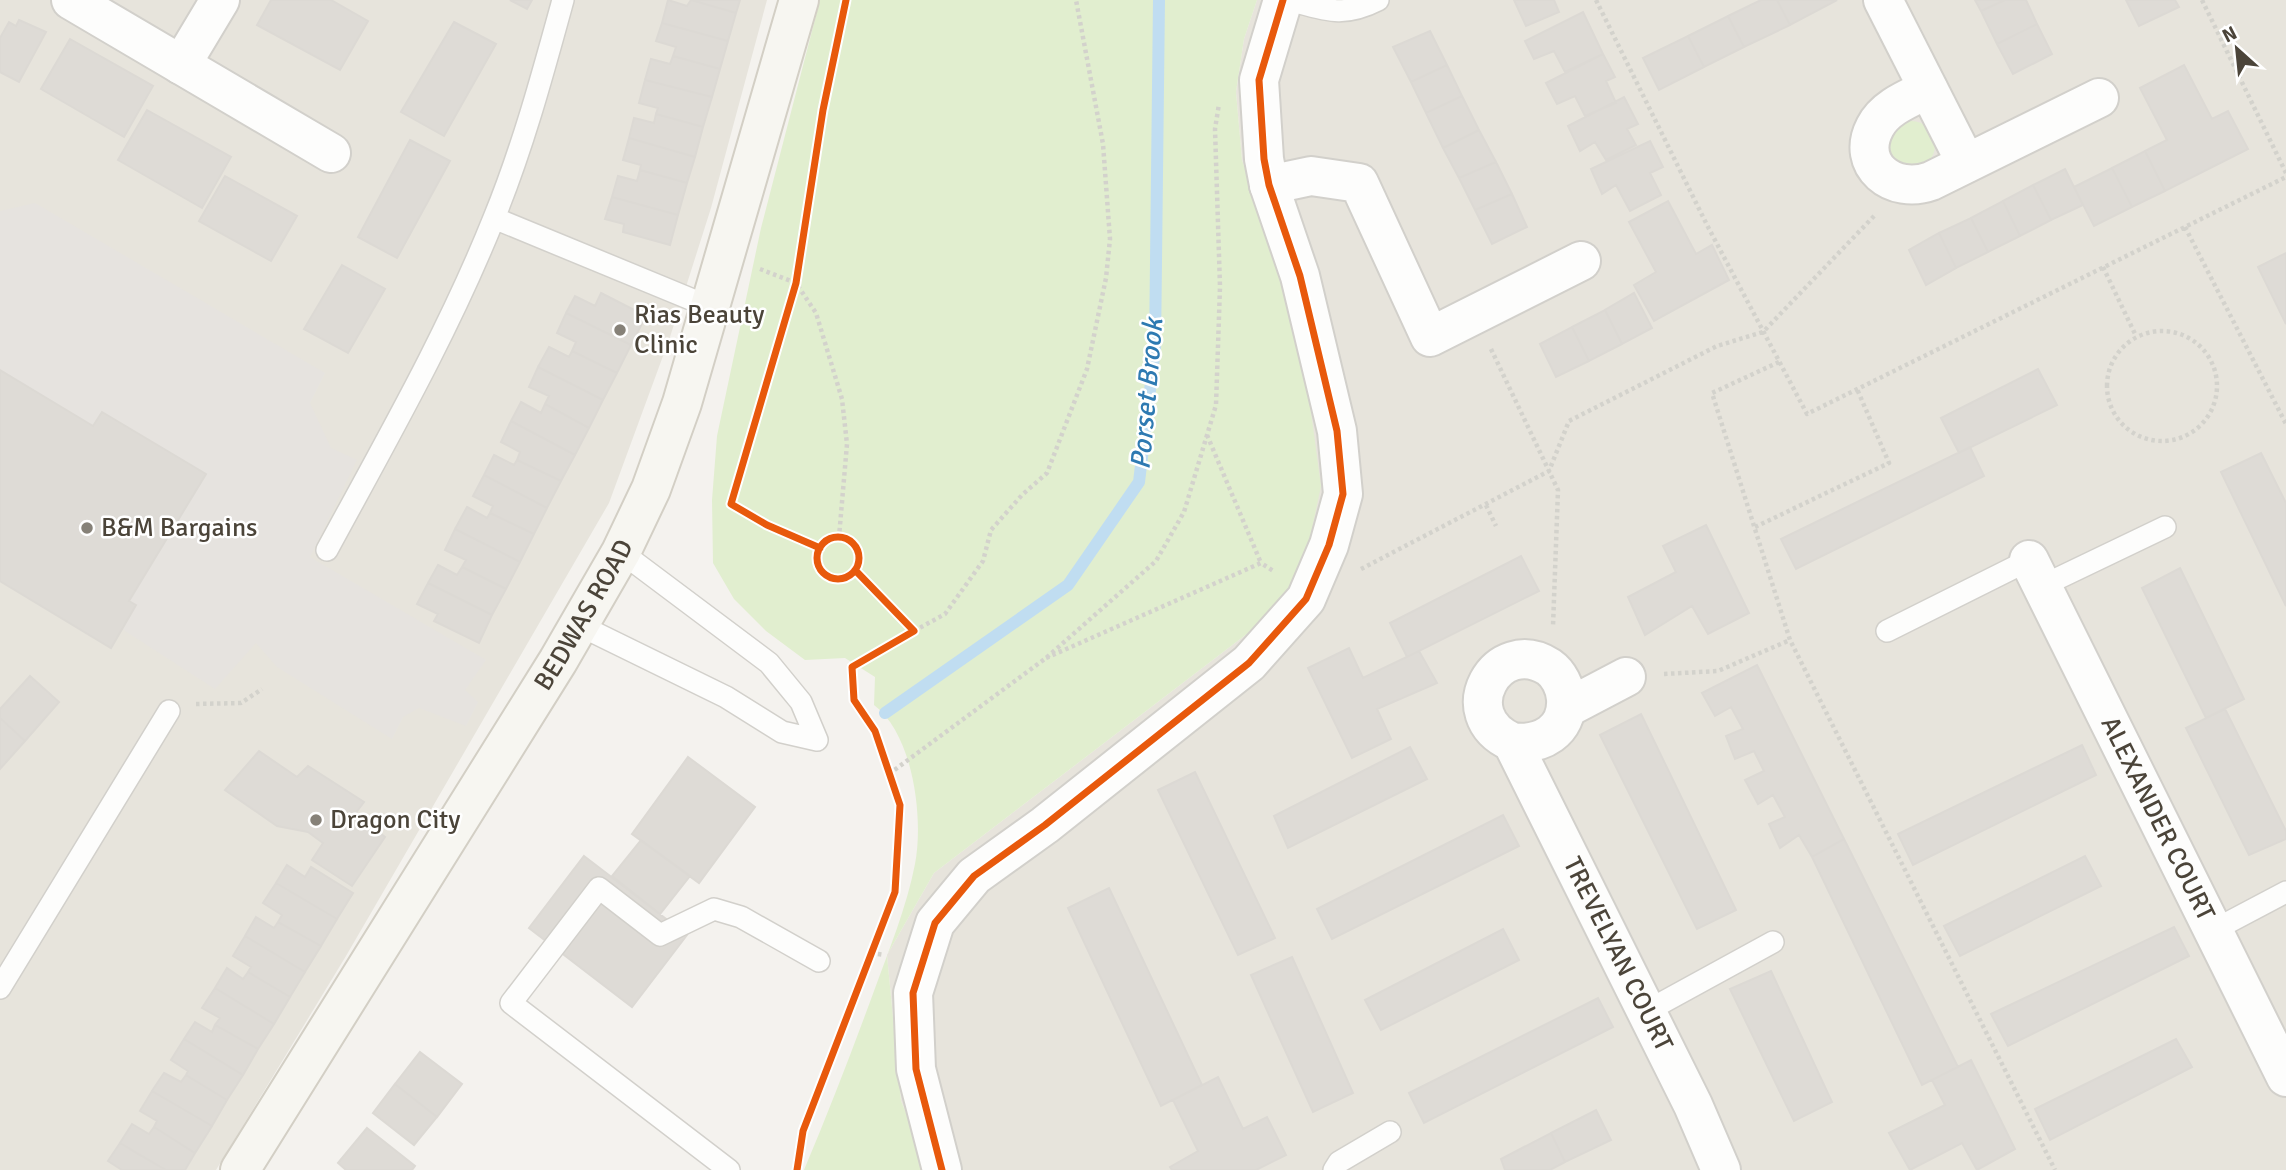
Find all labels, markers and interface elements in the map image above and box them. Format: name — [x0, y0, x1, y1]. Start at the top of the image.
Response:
north arrow — [2202, 14, 2272, 84]
text: N — [2218, 21, 2241, 48]
place label: Rias Beauty Clinic — [634, 299, 764, 361]
water label: Porset Brook — [1123, 314, 1171, 471]
marker: Rias Beauty Clinic — [612, 322, 628, 338]
place label: B&M Bargains — [101, 512, 257, 544]
marker: B&M Bargains — [79, 520, 95, 536]
street label: BEDWAS ROAD — [527, 535, 640, 697]
street label: ALEXANDER COURT — [2093, 711, 2222, 926]
place label: Dragon City — [330, 804, 460, 836]
marker: Dragon City — [308, 812, 324, 828]
street label: TREVELYAN COURT — [1556, 852, 1680, 1057]

